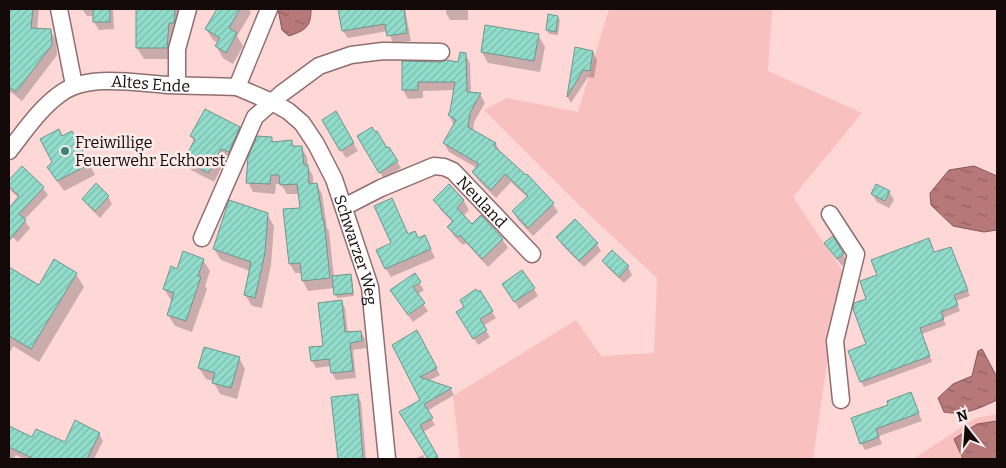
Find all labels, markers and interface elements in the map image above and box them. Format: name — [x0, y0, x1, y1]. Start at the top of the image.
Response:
street label: Altes Ende — [111, 71, 190, 95]
place label: Freiwillige Feuerwehr Eckhorst — [75, 133, 225, 170]
marker: Freiwillige Feuerwehr Eckhorst — [59, 145, 71, 157]
street label: Neuland — [453, 172, 511, 232]
street label: Schwarzer Weg — [330, 192, 381, 306]
north arrow — [941, 403, 991, 453]
text: N — [955, 406, 970, 426]

